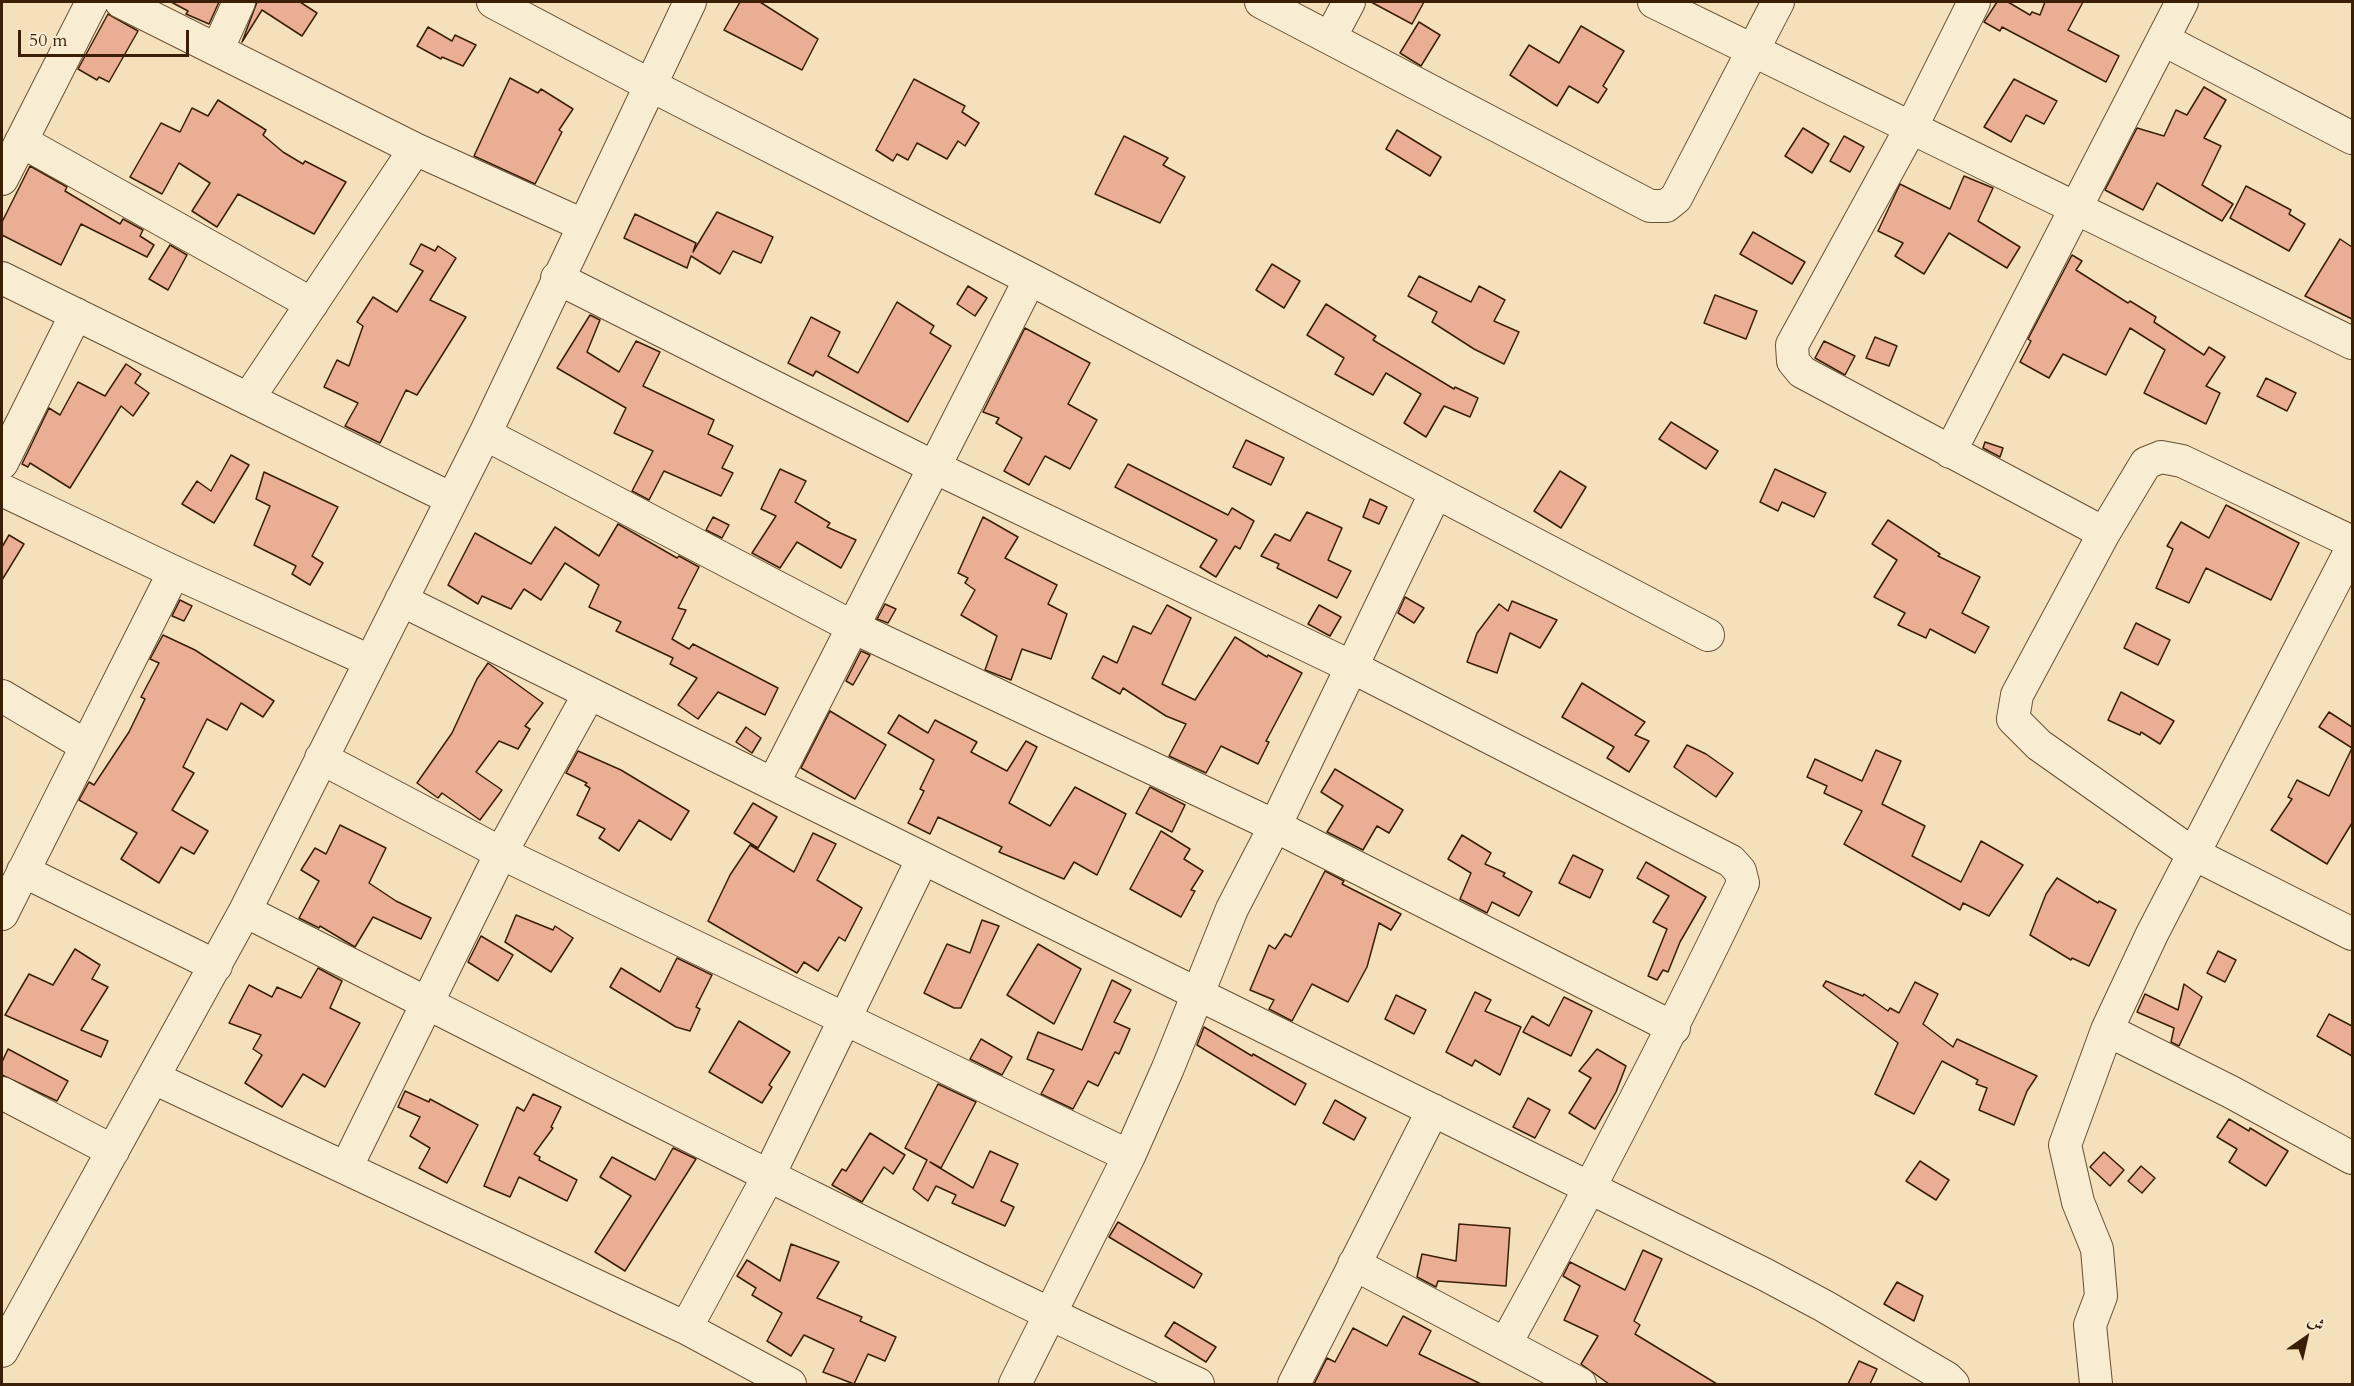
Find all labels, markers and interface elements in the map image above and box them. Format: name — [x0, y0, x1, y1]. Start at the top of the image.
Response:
scale bar — [21, 18, 192, 56]
text: 50 m — [29, 28, 68, 53]
north arrow — [2276, 1308, 2336, 1368]
text: ش — [2303, 1310, 2329, 1337]

